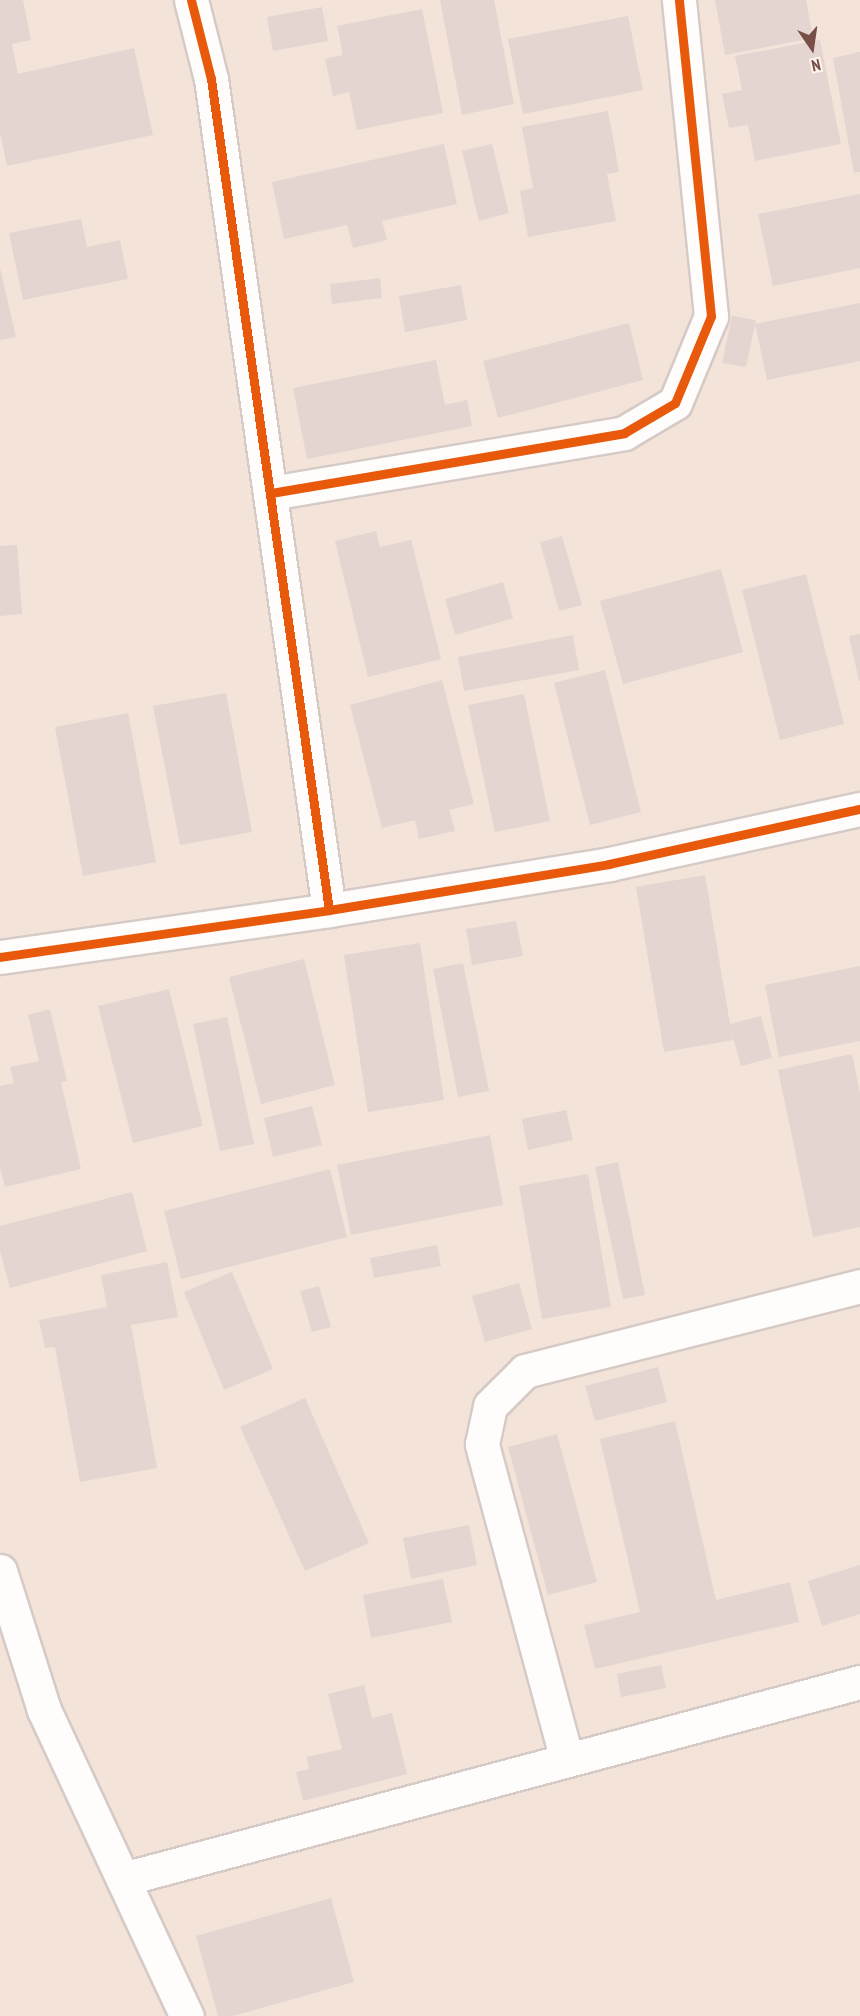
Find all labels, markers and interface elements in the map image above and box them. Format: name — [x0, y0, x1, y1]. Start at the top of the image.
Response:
north arrow — [782, 18, 842, 78]
text: N — [810, 55, 823, 76]

